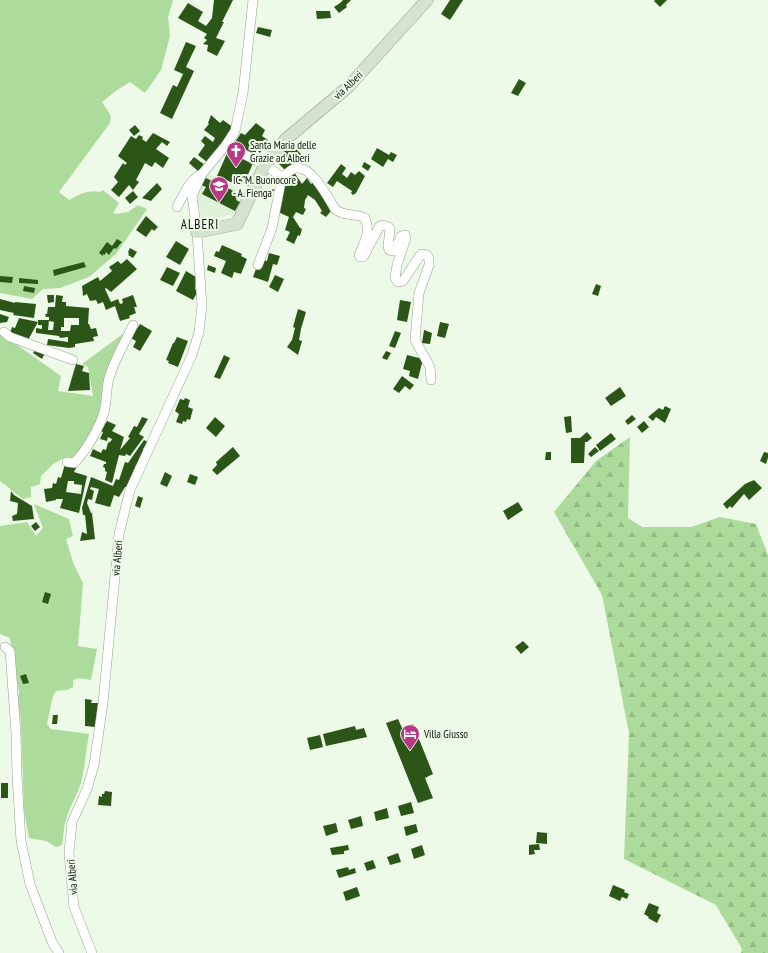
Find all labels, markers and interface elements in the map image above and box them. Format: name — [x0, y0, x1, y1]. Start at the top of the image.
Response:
street label: via Alberi — [330, 68, 366, 102]
place label: Santa Maria delle Grazie ad Alberi — [250, 138, 317, 165]
church icon: Santa Maria delle Grazie ad Alberi — [225, 140, 247, 168]
place label: IC "M. Buonocore - A. Fienga" — [233, 173, 296, 200]
school or university icon: IC "M. Buonocore - A. Fienga" — [208, 175, 230, 203]
district label: ALBERI — [181, 216, 219, 233]
street label: via Alberi — [108, 540, 126, 576]
hotel icon: Villa Giusso — [399, 723, 421, 751]
place label: Villa Giusso — [423, 727, 468, 741]
street label: via Alberi — [63, 859, 81, 895]

